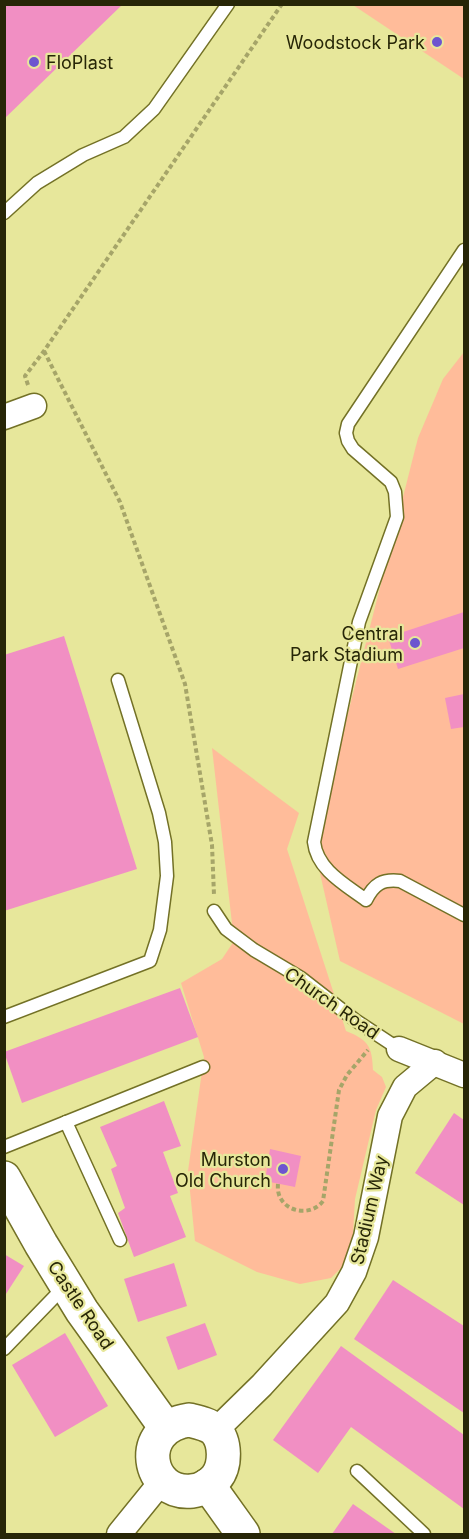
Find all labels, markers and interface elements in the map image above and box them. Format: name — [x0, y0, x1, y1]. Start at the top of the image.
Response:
place label: Woodstock Park — [286, 32, 425, 53]
marker: Woodstock Park — [430, 35, 444, 49]
place label: FloPlast — [46, 52, 113, 73]
marker: FloPlast — [27, 55, 41, 69]
place label: Central Park Stadium — [290, 623, 403, 665]
marker: Central Park Stadium — [408, 636, 422, 650]
street label: Church Road — [281, 963, 383, 1043]
place label: Murston Old Church — [175, 1149, 271, 1191]
street label: Stadium Way — [346, 1153, 392, 1267]
marker: Murston Old Church — [276, 1162, 290, 1176]
street label: Castle Road — [44, 1257, 118, 1353]

